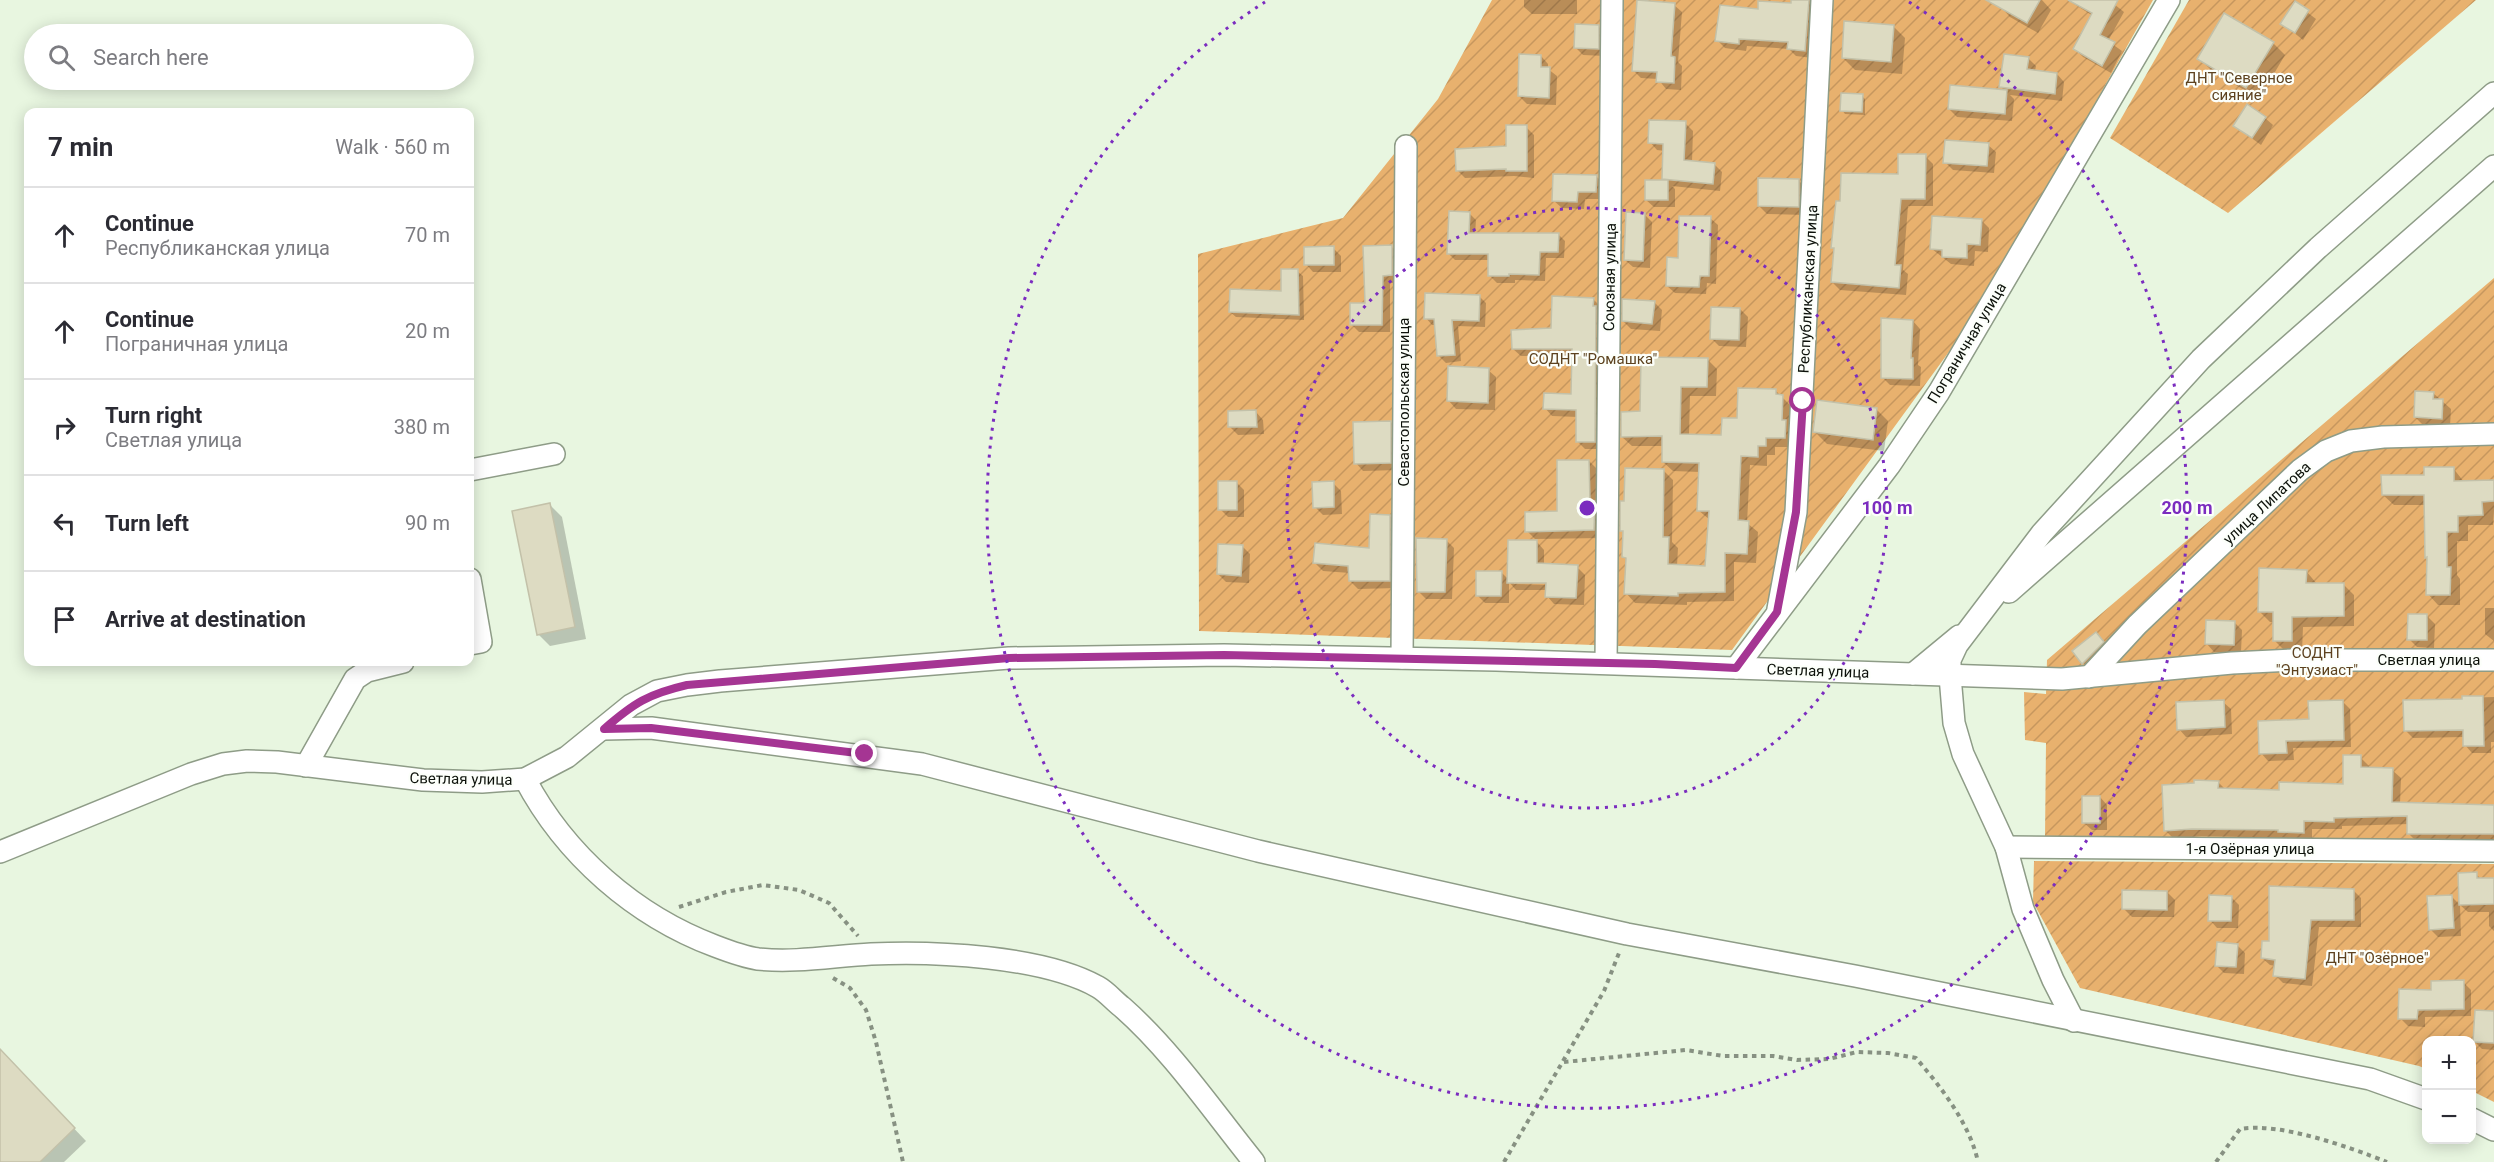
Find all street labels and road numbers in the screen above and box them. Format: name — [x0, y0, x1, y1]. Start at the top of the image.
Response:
street label: Республиканская улица — [1795, 204, 1821, 374]
street label: Союзная улица — [1600, 223, 1620, 331]
street label: Пограничная улица — [1924, 279, 2010, 407]
street label: Севастопольская улица — [1395, 318, 1413, 486]
street label: улица Липатова — [2220, 458, 2314, 548]
street label: Светлая улица — [2378, 651, 2480, 669]
street label: Светлая улица — [1766, 660, 1870, 682]
street label: Светлая улица — [409, 769, 513, 789]
street label: 1-я Озёрная улица — [2186, 840, 2314, 858]

